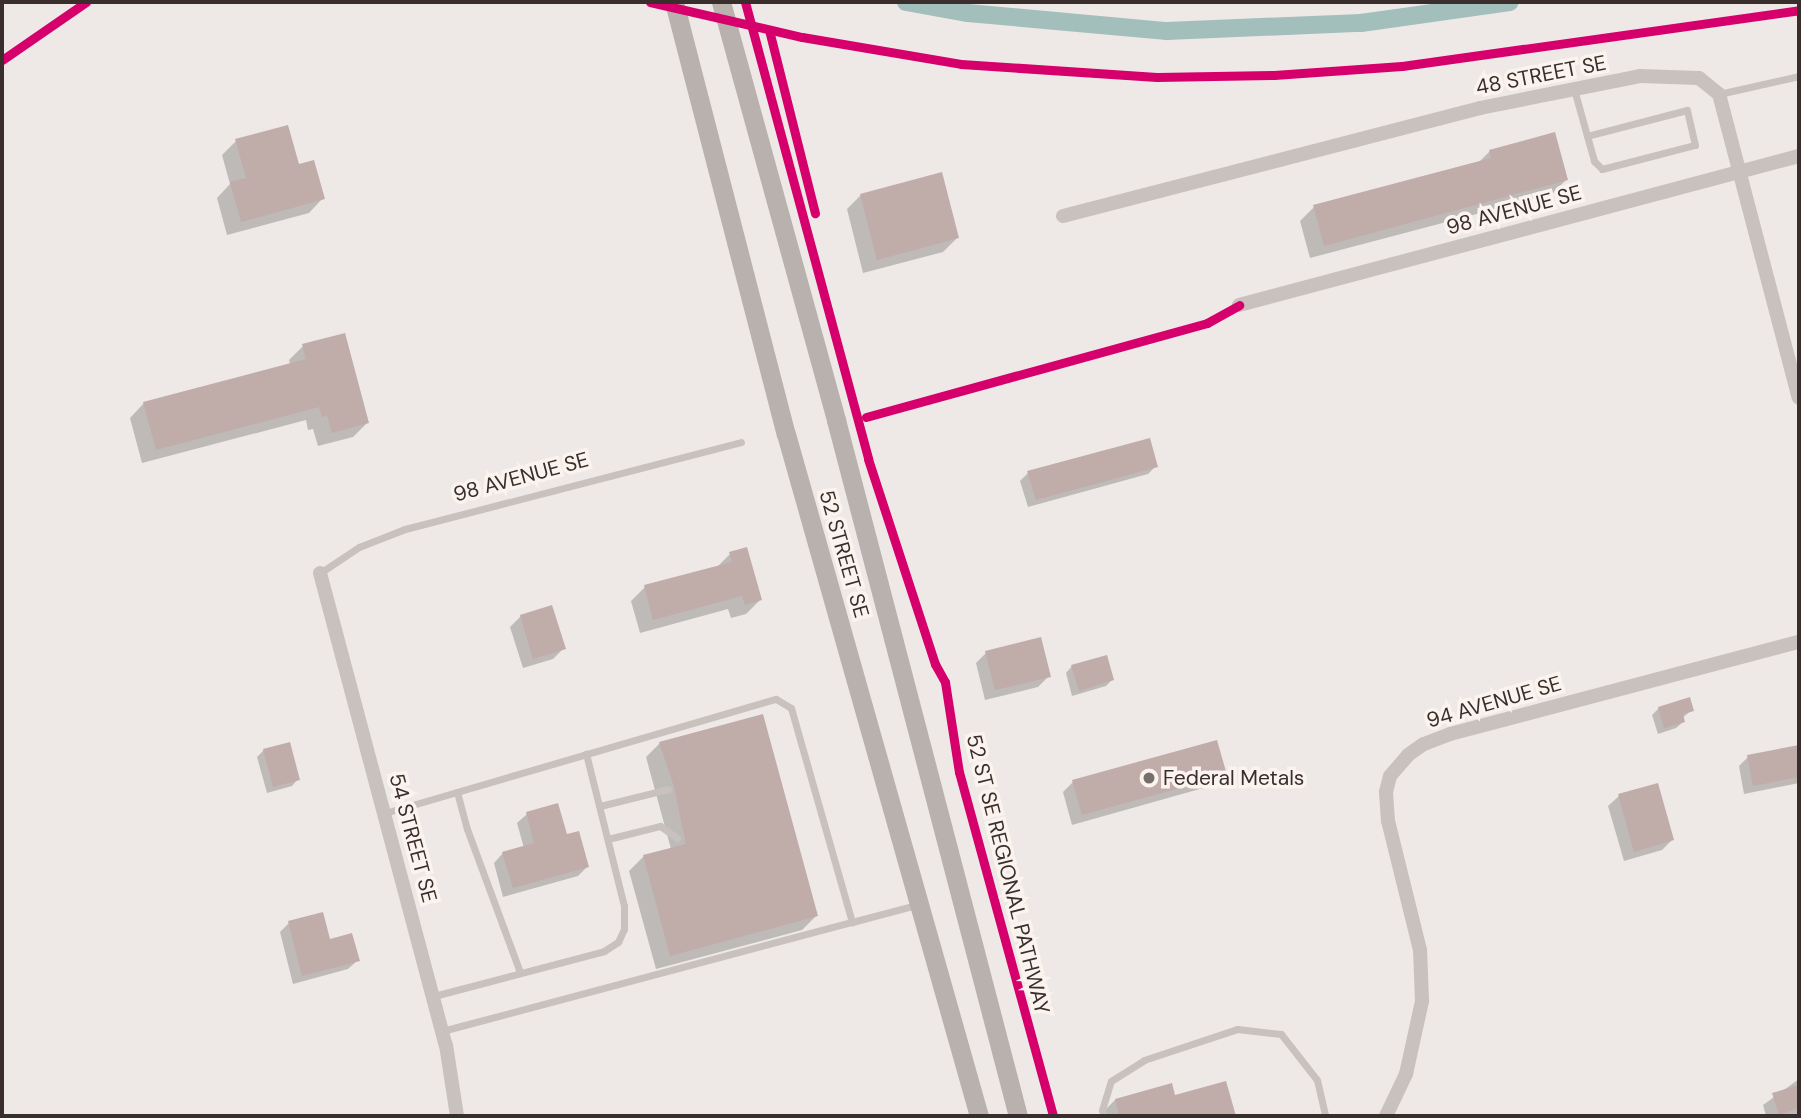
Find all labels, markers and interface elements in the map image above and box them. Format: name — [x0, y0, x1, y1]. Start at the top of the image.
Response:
street label: 48 STREET SE — [1474, 50, 1608, 100]
street label: 98 AVENUE SE — [1444, 180, 1584, 240]
street label: 98 AVENUE SE — [451, 447, 591, 507]
street label: 52 STREET SE — [814, 487, 874, 621]
street label: 94 AVENUE SE — [1424, 671, 1564, 733]
street label: 52 ST SE REGIONAL PATHWAY — [961, 731, 1055, 1017]
place label: Federal Metals — [1163, 765, 1304, 791]
marker: Federal Metals — [1141, 770, 1157, 786]
street label: 54 STREET SE — [384, 771, 442, 905]

